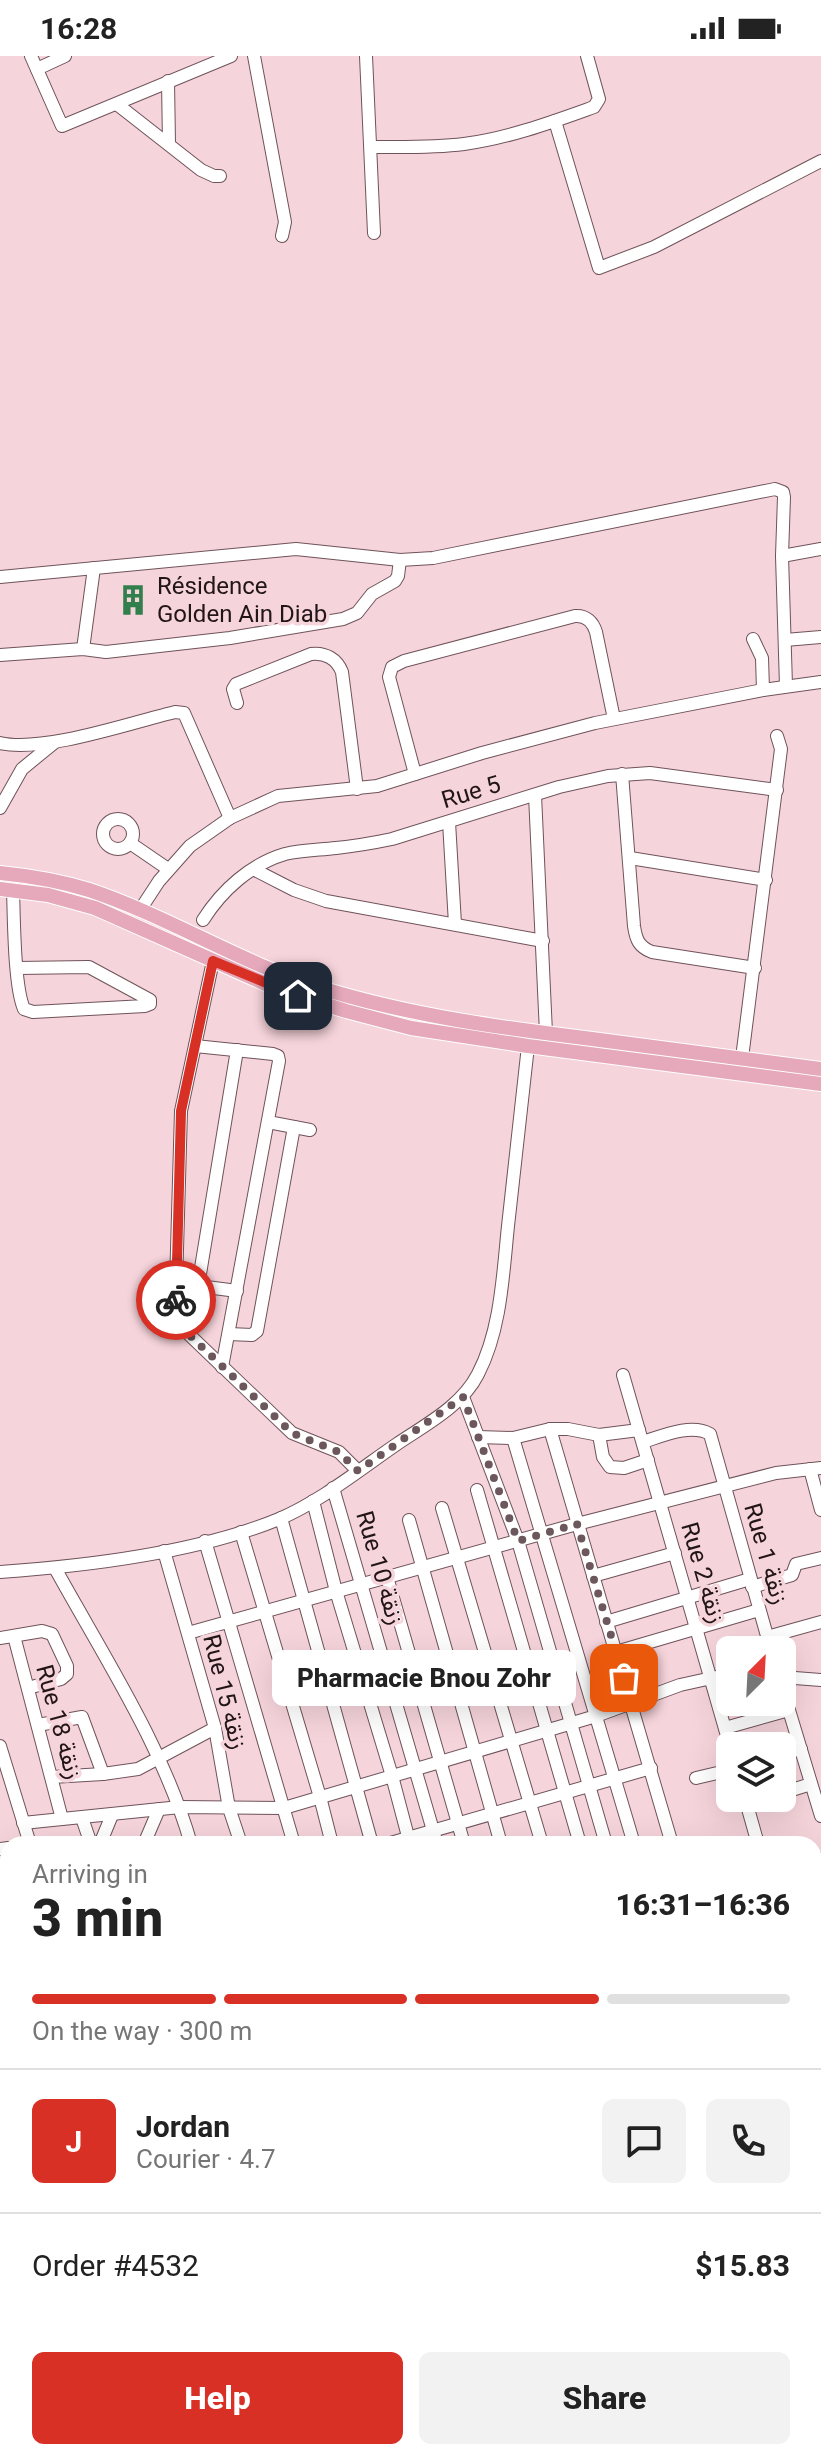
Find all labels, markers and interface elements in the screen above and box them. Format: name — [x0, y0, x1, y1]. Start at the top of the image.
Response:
text: 16:28 — [40, 11, 117, 46]
place label: Résidence Golden Ain Diab — [157, 572, 327, 628]
building icon: Résidence Golden Ain Diab — [116, 583, 150, 617]
street label: Rue 5 — [438, 770, 504, 814]
pin — [264, 962, 332, 1030]
icon: home — [276, 974, 320, 1018]
courier — [136, 1260, 216, 1340]
icon: bike — [154, 1278, 198, 1322]
street label: Rue 1 زنقة — [738, 1500, 794, 1608]
street label: Rue 10 زنقة — [350, 1508, 410, 1628]
street label: Rue 2 زنقة — [675, 1519, 731, 1627]
street label: Rue 15 زنقة — [197, 1631, 253, 1753]
north arrow — [716, 1636, 796, 1716]
map controls — [716, 1636, 796, 1812]
pin — [590, 1644, 658, 1712]
callout: Pharmacie Bnou Zohr — [272, 1650, 576, 1706]
icon: bag — [602, 1656, 646, 1700]
street label: Rue 18 زنقة — [30, 1662, 88, 1782]
text: Pharmacie Bnou Zohr — [297, 1663, 551, 1693]
button: layers — [716, 1732, 796, 1812]
text: Arriving in — [32, 1859, 148, 1889]
text: 16:31–16:36 — [615, 1887, 790, 1922]
text: 3 min — [32, 1888, 163, 1949]
text: On the way · 300 m — [32, 2016, 252, 2046]
button: chat — [602, 2099, 686, 2183]
button: phone — [706, 2099, 790, 2183]
text: Jordan — [136, 2109, 230, 2144]
text: J — [66, 2124, 82, 2159]
text: Courier · 4.7 — [136, 2144, 276, 2174]
text: Order #4532 — [32, 2248, 199, 2283]
text: $15.83 — [695, 2248, 790, 2283]
button: Help — [32, 2352, 403, 2444]
button: Share — [419, 2352, 790, 2444]

